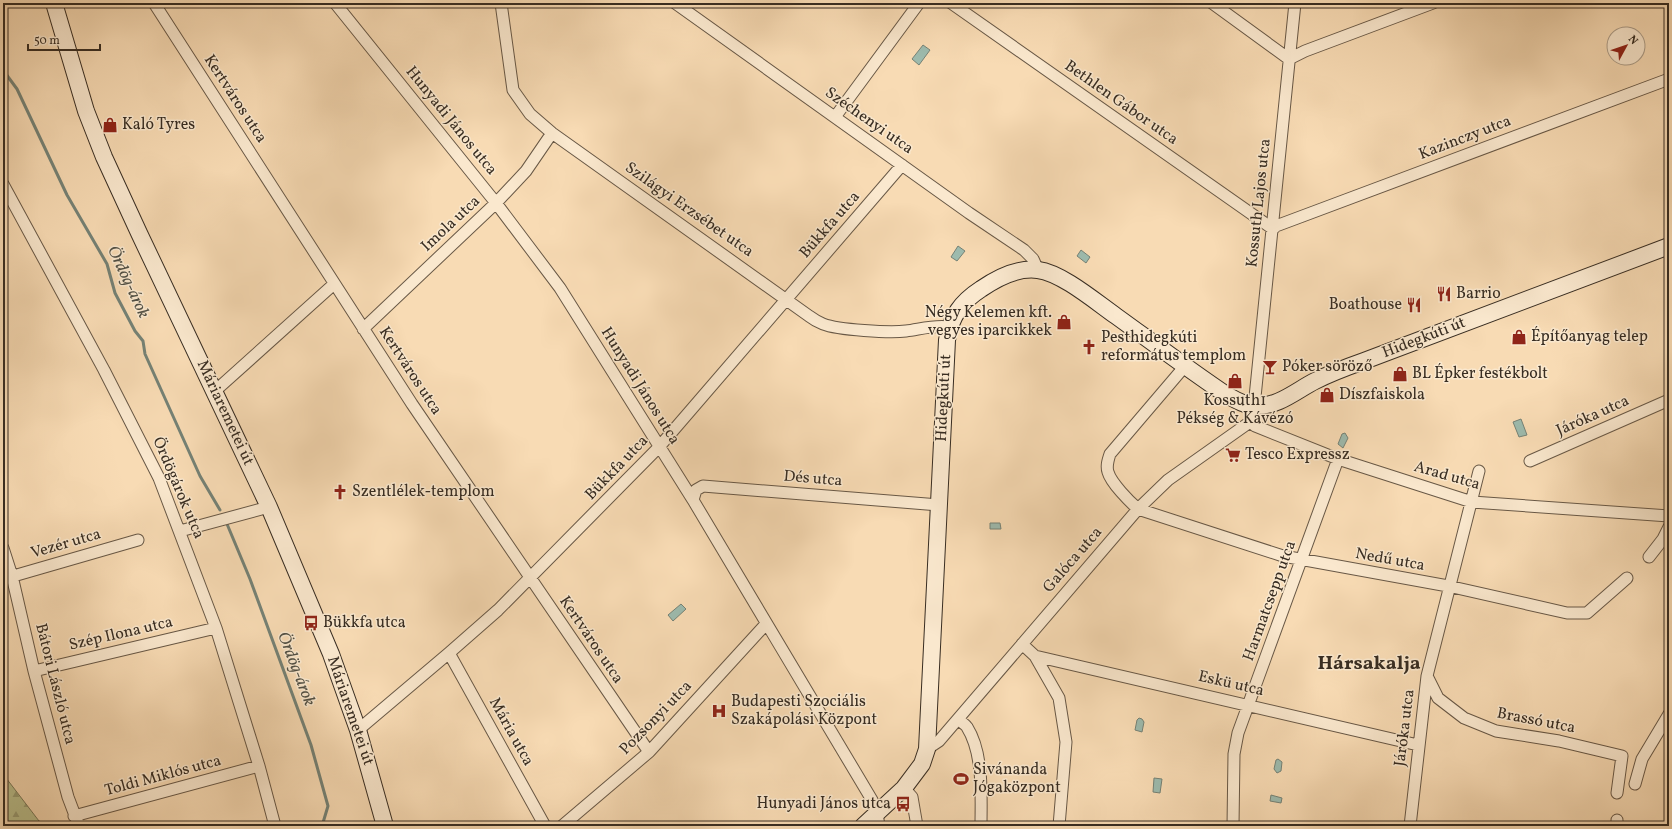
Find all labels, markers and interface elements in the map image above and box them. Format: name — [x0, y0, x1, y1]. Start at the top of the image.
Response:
scale bar — [28, 26, 100, 52]
north arrow — [1606, 26, 1646, 66]
text: 50 m — [34, 33, 60, 49]
text: N — [1624, 33, 1641, 48]
street label: Kertváros utca — [198, 50, 272, 148]
street label: Bethlen Gábor utca — [1060, 55, 1182, 151]
street label: Hunyadi János utca — [400, 62, 502, 180]
street label: Széchenyi utca — [820, 82, 918, 160]
street label: Kazinczy utca — [1416, 110, 1514, 166]
place label: Kaló Tyres — [122, 114, 195, 136]
shop icon: Kaló Tyres — [101, 116, 119, 134]
street label: Kossuth Lajos utca — [1241, 137, 1277, 269]
street label: Szilágyi Erzsébet utca — [620, 157, 758, 263]
street label: Bükkfa utca — [795, 187, 865, 263]
street label: Imola utca — [417, 191, 485, 257]
water label: Ördög-árok — [101, 242, 155, 322]
place label: Barrio — [1456, 283, 1501, 305]
restaurant icon: Barrio — [1435, 285, 1453, 303]
place label: Boathouse — [1329, 294, 1402, 316]
restaurant icon: Boathouse — [1405, 296, 1423, 314]
place label: Négy Kelemen kft. vegyes iparcikkek — [925, 302, 1052, 342]
street label: Hidegkúti út — [1379, 312, 1469, 364]
shop icon: Négy Kelemen kft. vegyes iparcikkek — [1055, 313, 1073, 331]
street label: Kertváros utca — [373, 322, 447, 420]
street label: Hunyadi János utca — [595, 323, 685, 449]
place label: Építőanyag telep — [1531, 326, 1648, 348]
place label: Pesthidegkúti református templom — [1101, 327, 1246, 367]
shop icon: Építőanyag telep — [1510, 328, 1528, 346]
church icon: Pesthidegkúti református templom — [1080, 338, 1098, 356]
street label: Hidegkúti út — [931, 353, 957, 442]
place label: Póker söröző — [1282, 356, 1372, 378]
street label: Máriaremetei út — [191, 357, 259, 470]
bar icon: Póker söröző — [1261, 358, 1279, 376]
place label: BL Épker festékbolt — [1412, 363, 1548, 385]
shop icon: BL Épker festékbolt — [1391, 365, 1409, 383]
shop icon: Kossuth1 Pékség & Kávézó — [1226, 372, 1244, 390]
place label: Díszfaiskola — [1339, 384, 1425, 406]
shop icon: Díszfaiskola — [1318, 386, 1336, 404]
place label: Kossuth1 Pékség & Kávézó — [1177, 390, 1293, 430]
street label: Járóka utca — [1553, 390, 1633, 442]
street label: Bükkfa utca — [580, 431, 654, 505]
street label: Ördögárok utca — [147, 434, 209, 542]
place label: Tesco Expressz — [1245, 444, 1350, 466]
supermarket icon: Tesco Expressz — [1224, 446, 1242, 464]
street label: Arad utca — [1411, 456, 1483, 496]
street label: Dés utca — [783, 465, 843, 493]
place label: Szentlélek-templom — [352, 481, 495, 503]
church icon: Szentlélek-templom — [331, 483, 349, 501]
street label: Galóca utca — [1038, 522, 1108, 598]
street label: Vezér utca — [28, 523, 104, 565]
street label: Harmatcsepp utca — [1238, 538, 1302, 664]
street label: Nedű utca — [1353, 543, 1427, 577]
street label: Kertváros utca — [554, 592, 628, 688]
street label: Szép Ilona utca — [67, 611, 175, 657]
place label: Bükkfa utca — [323, 612, 406, 634]
bus stop icon: Bükkfa utca — [302, 614, 320, 632]
street label: Bátori László utca — [29, 621, 81, 747]
water label: Ördög-árok — [271, 629, 321, 710]
district label: Hársakalja — [1317, 650, 1421, 678]
street label: Máriaremetei út — [321, 653, 379, 769]
street label: Eskü utca — [1196, 666, 1266, 702]
street label: Pozsonyi utca — [615, 676, 697, 760]
street label: Járóka utca — [1389, 688, 1421, 768]
place label: Budapesti Szociális Szakápolási Központ — [731, 691, 878, 731]
street label: Mária utca — [483, 694, 539, 770]
hospital icon: Budapesti Szociális Szakápolási Központ — [710, 702, 728, 720]
street label: Brassó utca — [1495, 703, 1577, 739]
street label: Toldi Miklós utca — [102, 750, 224, 802]
place label: Sivánanda Jógaközpont — [973, 759, 1061, 799]
sports icon: Sivánanda Jógaközpont — [952, 770, 970, 788]
place label: Hunyadi János utca — [756, 793, 891, 815]
bus stop icon: Hunyadi János utca — [894, 795, 912, 813]

